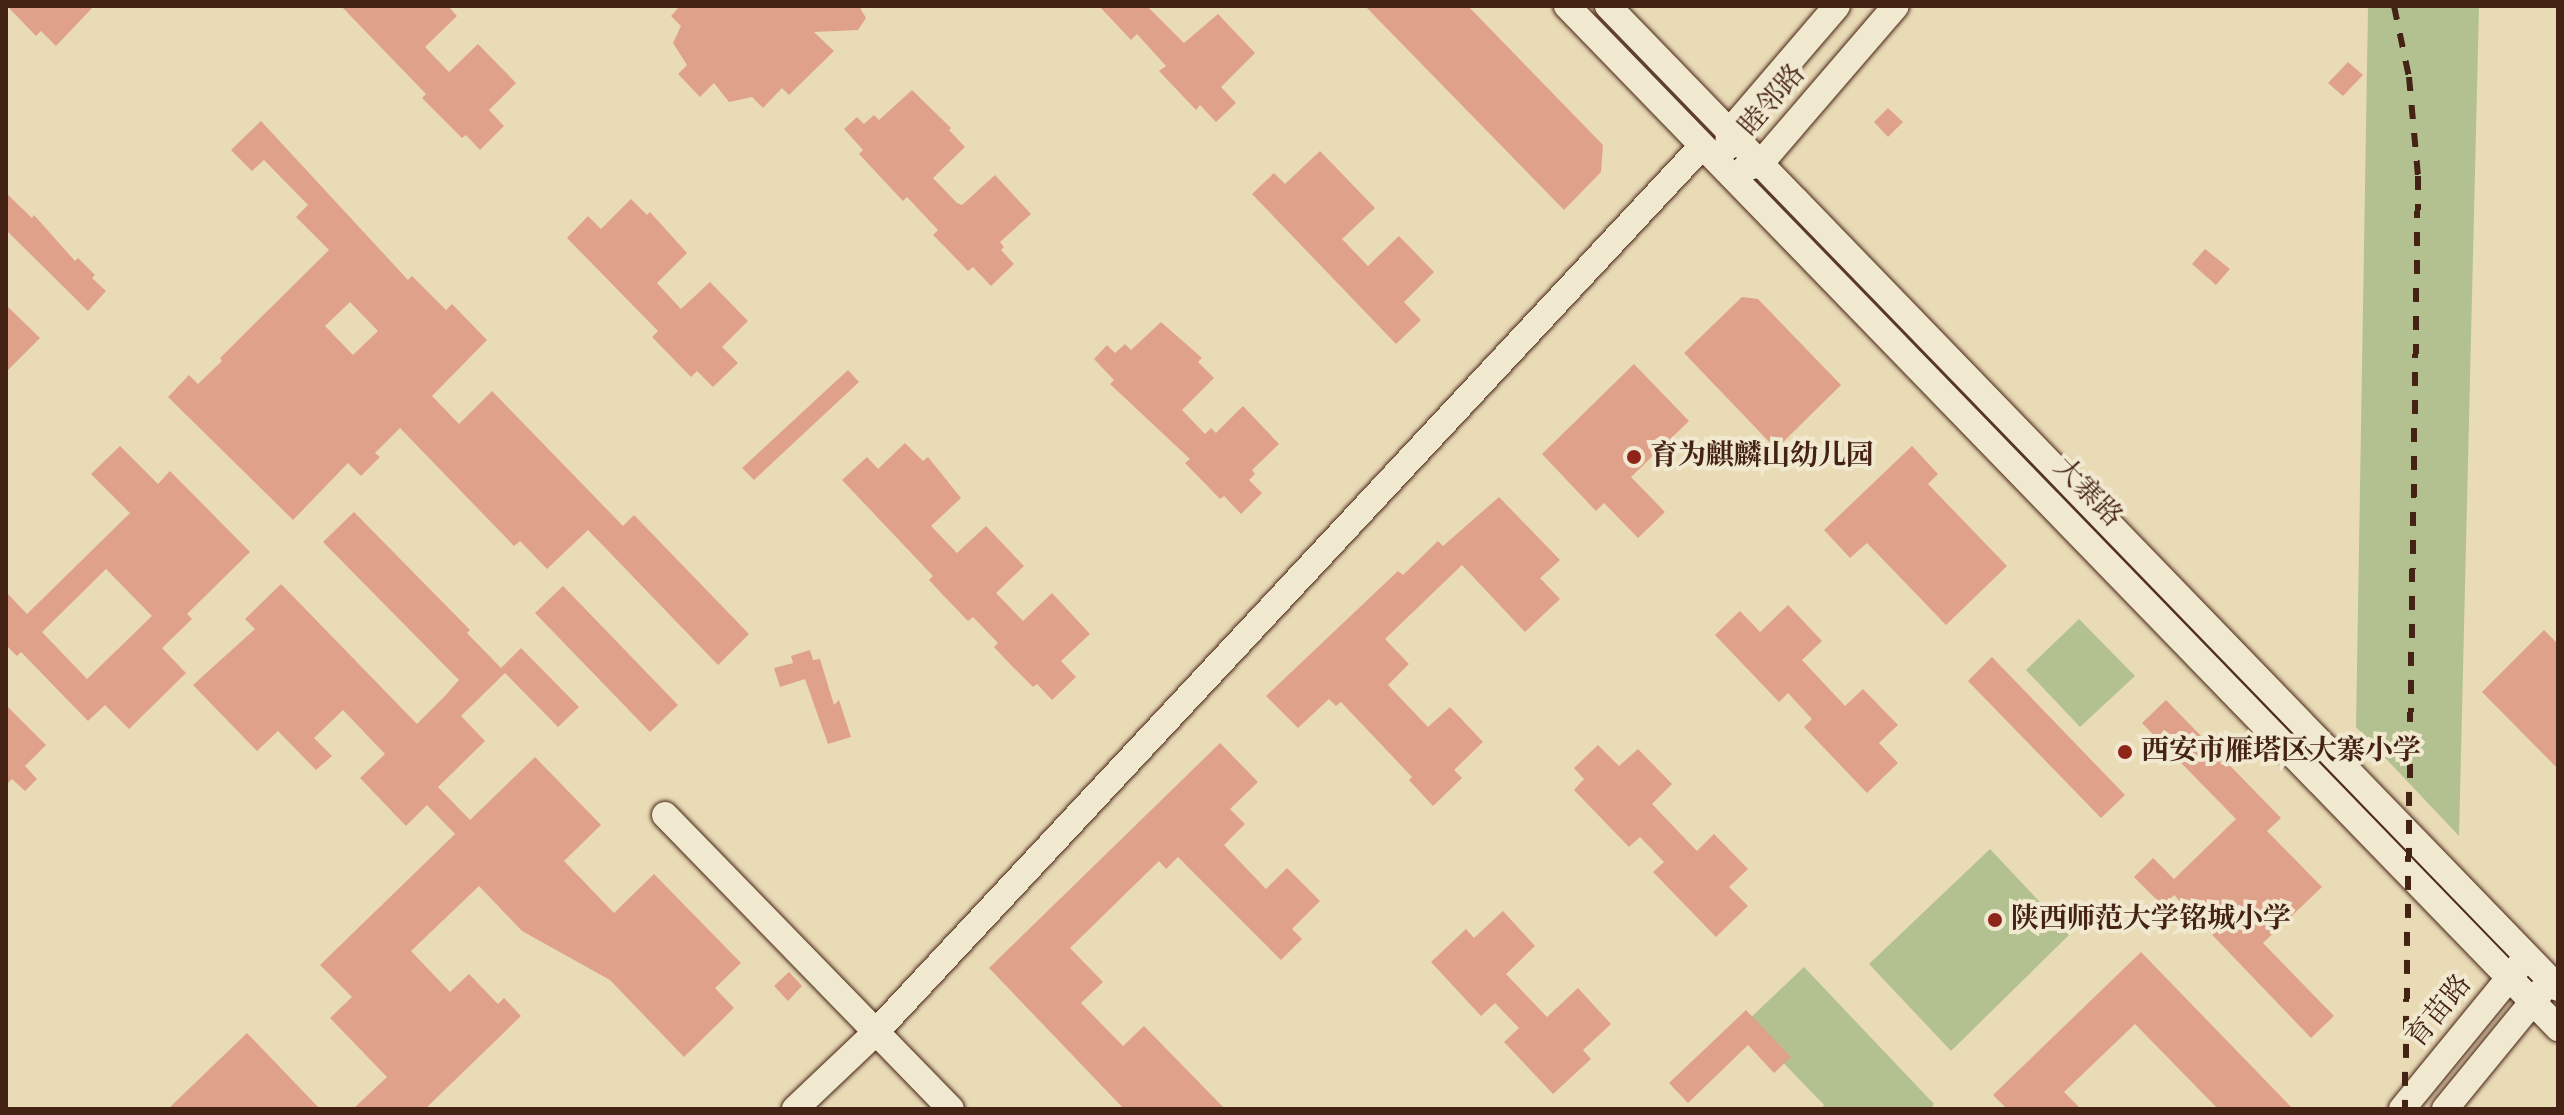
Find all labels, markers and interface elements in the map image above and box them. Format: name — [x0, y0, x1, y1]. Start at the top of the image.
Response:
street label: 睦邻路 — [1733, 58, 1813, 144]
place label: 育为麒麟山幼儿园 — [1650, 440, 1874, 474]
marker: 育为麒麟山幼儿园 — [1625, 448, 1643, 466]
street label: 大寨路 — [2046, 451, 2128, 535]
place label: 西安市雁塔区大寨小学 — [2141, 735, 2421, 769]
marker: 西安市雁塔区大寨小学 — [2116, 743, 2134, 761]
place label: 陕西师范大学铭城小学 — [2011, 903, 2291, 937]
marker: 陕西师范大学铭城小学 — [1986, 911, 2004, 929]
street label: 育苗路 — [2401, 969, 2479, 1055]

